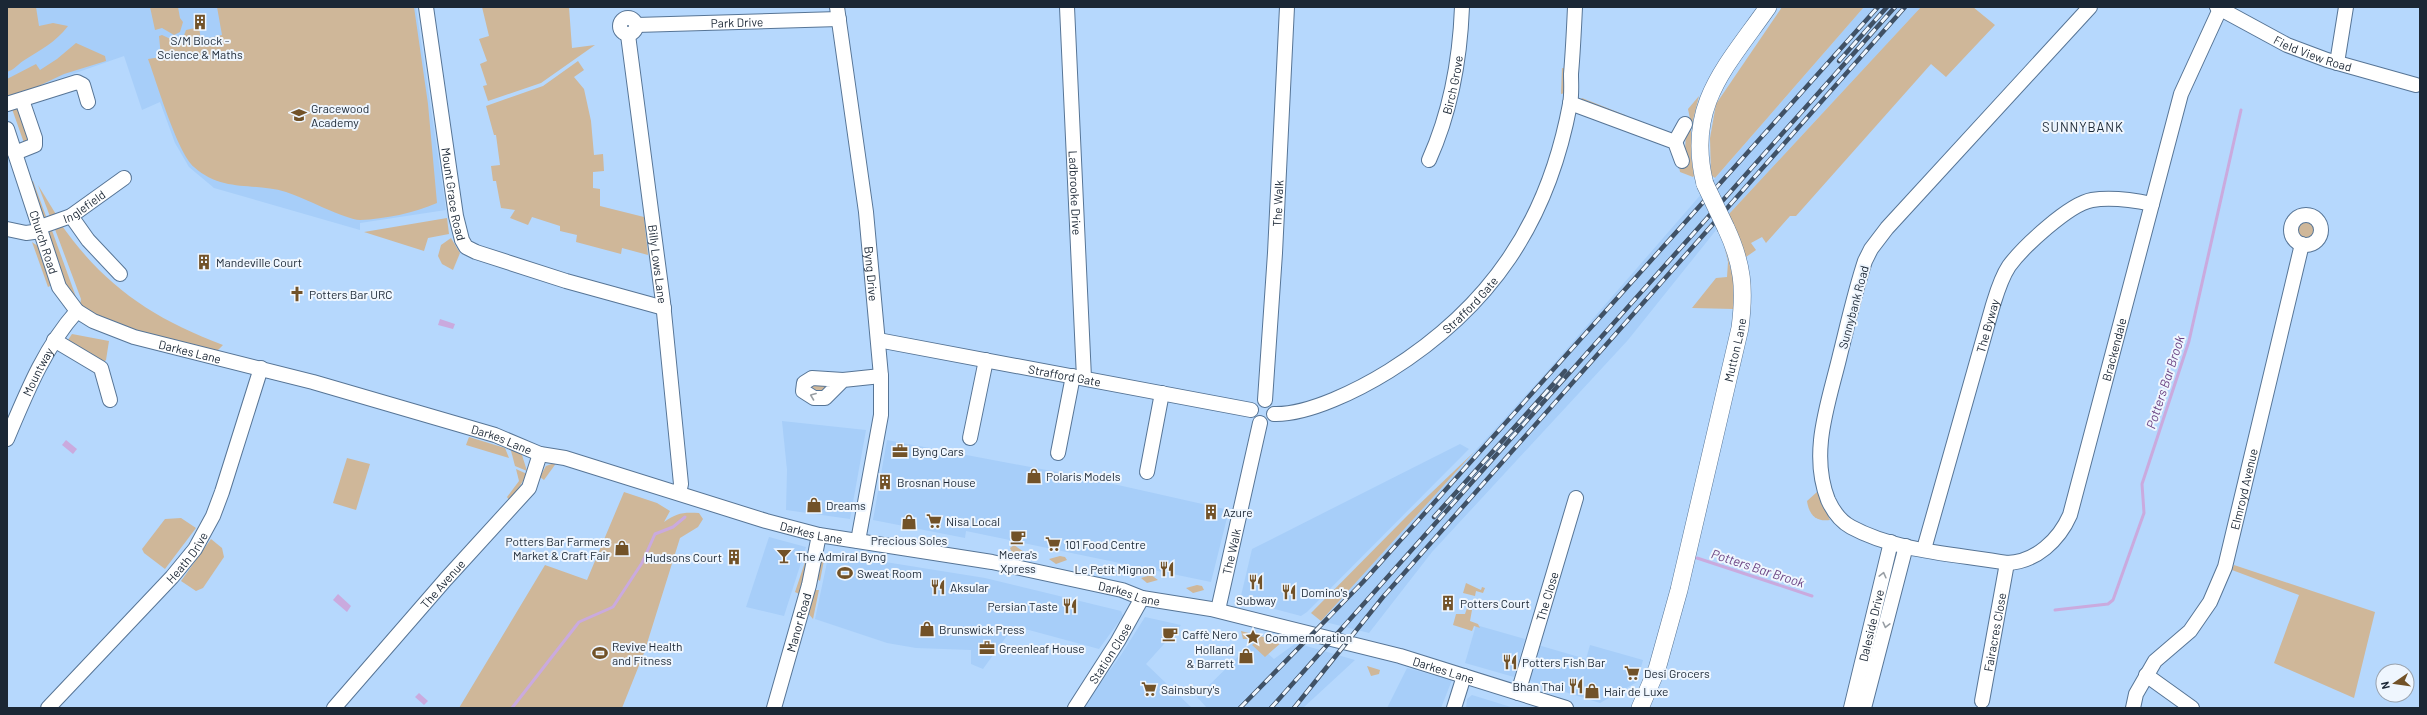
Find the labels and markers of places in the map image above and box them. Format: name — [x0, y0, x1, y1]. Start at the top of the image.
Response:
building icon: S/M Block - Science & Maths — [191, 13, 209, 31]
place label: S/M Block - Science & Maths — [157, 33, 243, 61]
place label: Gracewood Academy — [311, 101, 369, 129]
school or university icon: Gracewood Academy — [290, 106, 308, 124]
building icon: Mandeville Court — [195, 253, 213, 271]
place label: Mandeville Court — [216, 255, 302, 269]
church icon: Potters Bar URC — [288, 285, 306, 303]
place label: Potters Bar URC — [309, 287, 393, 301]
office icon: Byng Cars — [891, 442, 909, 460]
place label: Byng Cars — [912, 444, 964, 458]
shop icon: Polaris Models — [1025, 467, 1043, 485]
place label: Polaris Models — [1046, 469, 1121, 483]
building icon: Brosnan House — [876, 473, 894, 491]
place label: Brosnan House — [897, 475, 976, 489]
shop icon: Dreams — [805, 496, 823, 514]
place label: Dreams — [826, 498, 866, 512]
building icon: Azure — [1202, 503, 1220, 521]
place label: Azure — [1223, 505, 1253, 519]
supermarket icon: Nisa Local — [925, 512, 943, 530]
shop icon: Precious Soles — [900, 513, 918, 531]
place label: Nisa Local — [946, 514, 1000, 528]
cafe icon: Meera's Xpress — [1009, 528, 1027, 546]
place label: Precious Soles — [871, 533, 948, 547]
place label: Potters Bar Farmers Market & Craft Fair — [506, 534, 611, 562]
supermarket icon: 101 Food Centre — [1044, 535, 1062, 553]
place label: 101 Food Centre — [1065, 537, 1146, 551]
shop icon: Potters Bar Farmers Market & Craft Fair — [613, 539, 631, 557]
bar icon: The Admiral Byng — [775, 547, 793, 565]
place label: Meera's Xpress — [999, 547, 1038, 575]
building icon: Hudsons Court — [725, 548, 743, 566]
place label: The Admiral Byng — [796, 549, 886, 563]
place label: Hudsons Court — [645, 550, 722, 564]
restaurant icon: Le Petit Mignon — [1158, 560, 1176, 578]
place label: Le Petit Mignon — [1075, 562, 1155, 576]
sports icon: Sweat Room — [836, 564, 854, 582]
place label: Sweat Room — [857, 566, 922, 580]
restaurant icon: Subway — [1247, 573, 1265, 591]
restaurant icon: Aksular — [929, 578, 947, 596]
place label: Aksular — [950, 580, 989, 594]
restaurant icon: Domino's — [1280, 583, 1298, 601]
place label: Domino's — [1301, 585, 1348, 599]
place label: Subway — [1236, 593, 1276, 607]
building icon: Potters Court — [1439, 594, 1457, 612]
place label: Potters Court — [1460, 596, 1530, 610]
restaurant icon: Persian Taste — [1061, 597, 1079, 615]
place label: Persian Taste — [987, 599, 1058, 613]
shop icon: Brunswick Press — [918, 620, 936, 638]
place label: Brunswick Press — [939, 622, 1025, 636]
cafe icon: Caffè Nero — [1161, 625, 1179, 643]
place label: Caffè Nero — [1182, 627, 1237, 641]
place icon: Commemoration — [1244, 628, 1262, 646]
place label: Commemoration — [1265, 630, 1352, 644]
place label: Revive Health and Fitness — [612, 639, 683, 667]
office icon: Greenleaf House — [978, 639, 996, 657]
place label: Greenleaf House — [999, 641, 1085, 655]
place label: Holland & Barrett — [1186, 642, 1234, 670]
sports icon: Revive Health and Fitness — [591, 644, 609, 662]
shop icon: Holland & Barrett — [1237, 647, 1255, 665]
restaurant icon: Potters Fish Bar — [1501, 653, 1519, 671]
place label: Potters Fish Bar — [1522, 655, 1606, 669]
supermarket icon: Desi Grocers — [1623, 664, 1641, 682]
place label: Desi Grocers — [1644, 666, 1710, 680]
restaurant icon: Bhan Thai — [1567, 677, 1585, 695]
place label: Bhan Thai — [1513, 679, 1564, 693]
supermarket icon: Sainsbury's — [1140, 680, 1158, 698]
place label: Sainsbury's — [1161, 682, 1220, 696]
shop icon: Hair de Luxe — [1583, 682, 1601, 700]
place label: Hair de Luxe — [1604, 684, 1668, 698]

